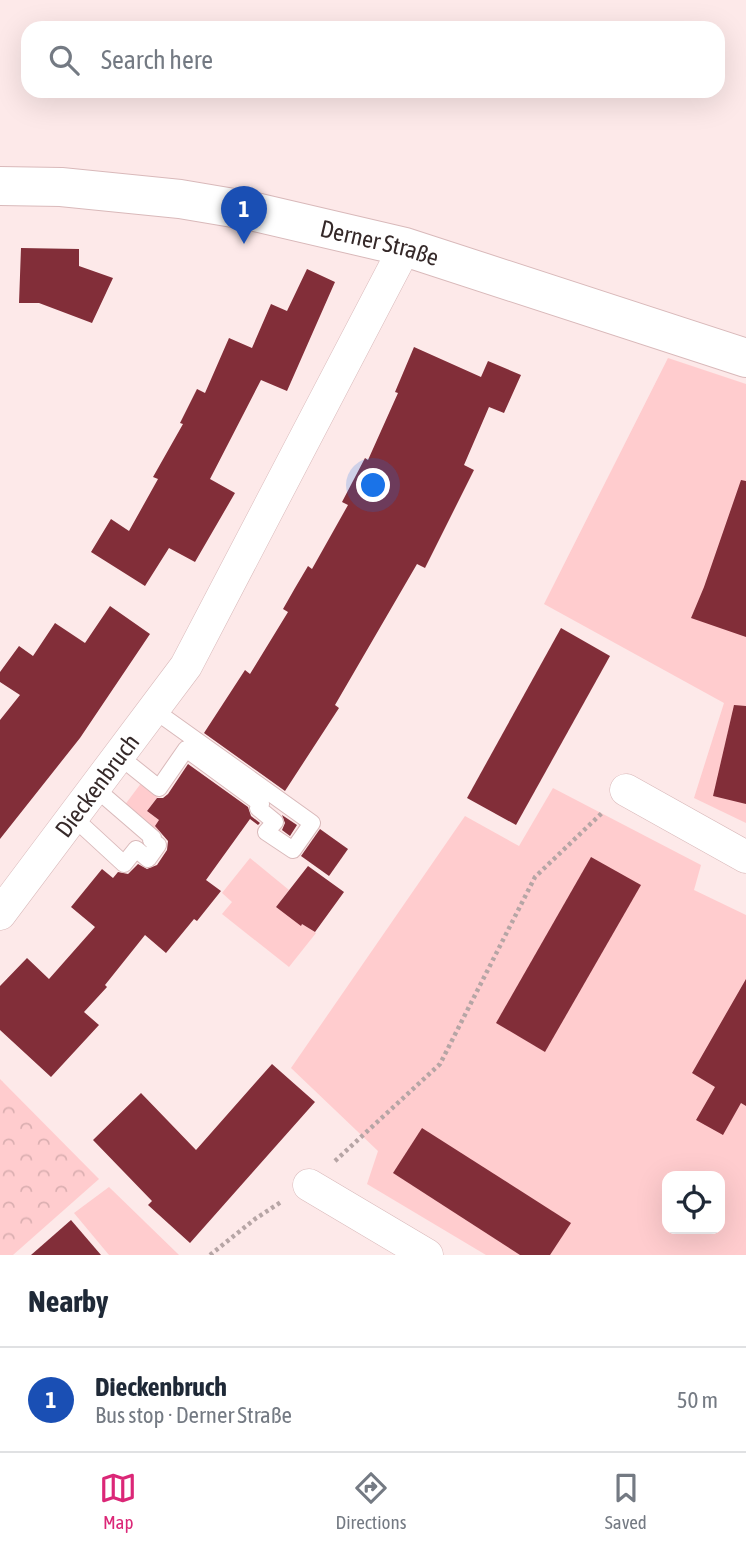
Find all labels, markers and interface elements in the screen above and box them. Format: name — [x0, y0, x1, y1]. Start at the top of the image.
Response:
search box — [21, 21, 725, 98]
icon: search — [45, 41, 83, 79]
text: Search here — [101, 45, 213, 75]
pin: 1 — [221, 186, 267, 244]
street label: Derner Straße — [318, 214, 442, 271]
your location — [356, 468, 390, 502]
street label: Dieckenbruch — [49, 728, 144, 842]
map controls — [662, 1171, 725, 1234]
button: locate — [662, 1171, 725, 1234]
text: Nearby — [28, 1284, 108, 1318]
text: Dieckenbruch — [95, 1372, 227, 1402]
text: 1 — [46, 1387, 56, 1413]
text: 50 m — [677, 1387, 718, 1413]
text: Bus stop · Derner Straße — [95, 1402, 292, 1428]
tab: Map — [99, 1469, 137, 1533]
tab: Directions — [336, 1469, 406, 1533]
tab: Saved — [605, 1469, 647, 1533]

